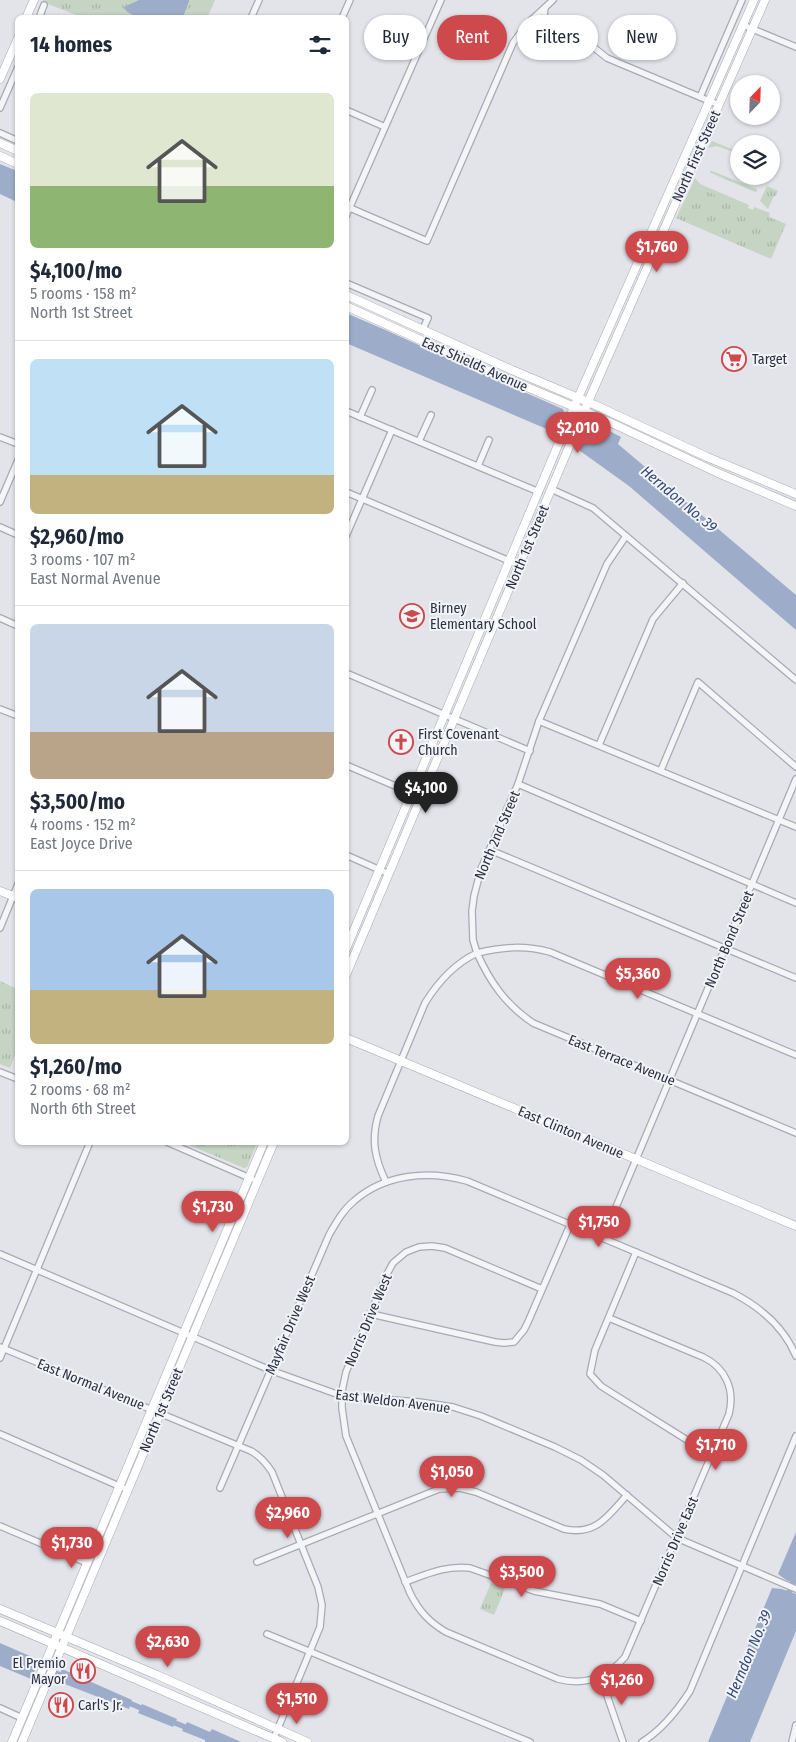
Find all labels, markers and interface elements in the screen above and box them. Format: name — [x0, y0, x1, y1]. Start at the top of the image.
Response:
chip: Buy — [364, 15, 427, 60]
chip: Rent — [437, 15, 507, 60]
chip: Filters — [517, 15, 598, 60]
chip: New — [608, 15, 676, 60]
icon: filters — [306, 31, 334, 59]
text: 14 homes — [30, 32, 112, 58]
north arrow — [730, 75, 780, 125]
map controls — [730, 75, 780, 185]
street label: North First Street — [669, 108, 724, 205]
icon: home — [137, 126, 227, 216]
button: layers — [730, 135, 780, 185]
pin: $1,760 — [616, 230, 698, 273]
text: $1,760 — [636, 237, 678, 256]
text: $4,100/mo — [30, 258, 122, 284]
text: 5 rooms · 158 m² — [30, 284, 136, 303]
text: North 1st Street — [30, 303, 133, 322]
street label: East Shields Avenue — [419, 333, 531, 395]
supermarket icon: Target — [721, 346, 747, 372]
place label: Target — [752, 351, 788, 368]
icon: home — [137, 391, 227, 481]
pin: $2,010 — [537, 412, 619, 454]
text: $2,010 — [557, 418, 599, 437]
water label: Herndon No. 39 — [637, 462, 721, 536]
street label: North 1st Street — [502, 502, 553, 592]
text: $2,960/mo — [30, 524, 124, 550]
text: 3 rooms · 107 m² — [30, 550, 136, 569]
text: East Normal Avenue — [30, 569, 161, 588]
place label: Birney Elementary School — [430, 600, 537, 633]
school or university icon: Birney Elementary School — [399, 603, 425, 629]
icon: home — [137, 656, 227, 746]
place label: First Covenant Church — [418, 726, 500, 759]
church icon: First Covenant Church — [388, 729, 414, 755]
pin: $4,100 — [385, 772, 467, 814]
text: $4,100 — [405, 778, 447, 797]
street label: North 2nd Street — [471, 788, 524, 882]
text: $3,500/mo — [30, 789, 125, 815]
text: 4 rooms · 152 m² — [30, 815, 136, 834]
text: East Joyce Drive — [30, 834, 133, 853]
street label: North Bond Street — [701, 888, 758, 990]
icon: home — [137, 921, 227, 1011]
pin: $5,360 — [597, 958, 679, 1000]
text: $5,360 — [616, 964, 660, 983]
street label: East Terrace Avenue — [566, 1031, 678, 1090]
text: $1,260/mo — [30, 1054, 122, 1080]
text: 2 rooms · 68 m² — [30, 1080, 131, 1099]
text: North 6th Street — [30, 1099, 136, 1118]
street label: East Clinton Avenue — [515, 1103, 626, 1162]
pin: $1,730 — [172, 1190, 254, 1233]
text: $1,730 — [193, 1197, 233, 1216]
pin: $1,750 — [558, 1206, 640, 1248]
text: $1,750 — [578, 1212, 620, 1231]
street label: Norris Drive West — [341, 1271, 396, 1369]
street label: Mayfair Drive West — [262, 1273, 319, 1377]
street label: East Normal Avenue — [35, 1355, 147, 1414]
street label: North 1st Street — [136, 1365, 187, 1455]
street label: East Weldon Avenue — [335, 1386, 451, 1417]
pin: $1,710 — [675, 1428, 757, 1471]
text: $1,710 — [696, 1435, 736, 1454]
pin: $1,050 — [411, 1456, 493, 1498]
text: $1,050 — [431, 1462, 473, 1481]
street label: Norris Drive East — [649, 1494, 702, 1588]
pin: $2,960 — [247, 1496, 329, 1539]
text: $2,960 — [266, 1503, 310, 1522]
pin: $1,730 — [31, 1526, 113, 1569]
text: $1,730 — [52, 1533, 92, 1552]
pin: $3,500 — [481, 1556, 563, 1598]
text: $3,500 — [500, 1562, 544, 1581]
water label: Herndon No. 39 — [722, 1607, 776, 1701]
pin: $2,630 — [127, 1626, 209, 1668]
text: $2,630 — [146, 1632, 190, 1651]
place label: El Premio Mayor — [12, 1655, 66, 1688]
restaurant icon: El Premio Mayor — [70, 1658, 96, 1684]
pin: $1,260 — [581, 1664, 663, 1706]
text: $1,260 — [601, 1670, 643, 1689]
pin: $1,510 — [256, 1682, 338, 1725]
text: $1,510 — [277, 1689, 317, 1708]
restaurant icon: Carl's Jr. — [48, 1692, 74, 1718]
place label: Carl's Jr. — [78, 1697, 123, 1714]

